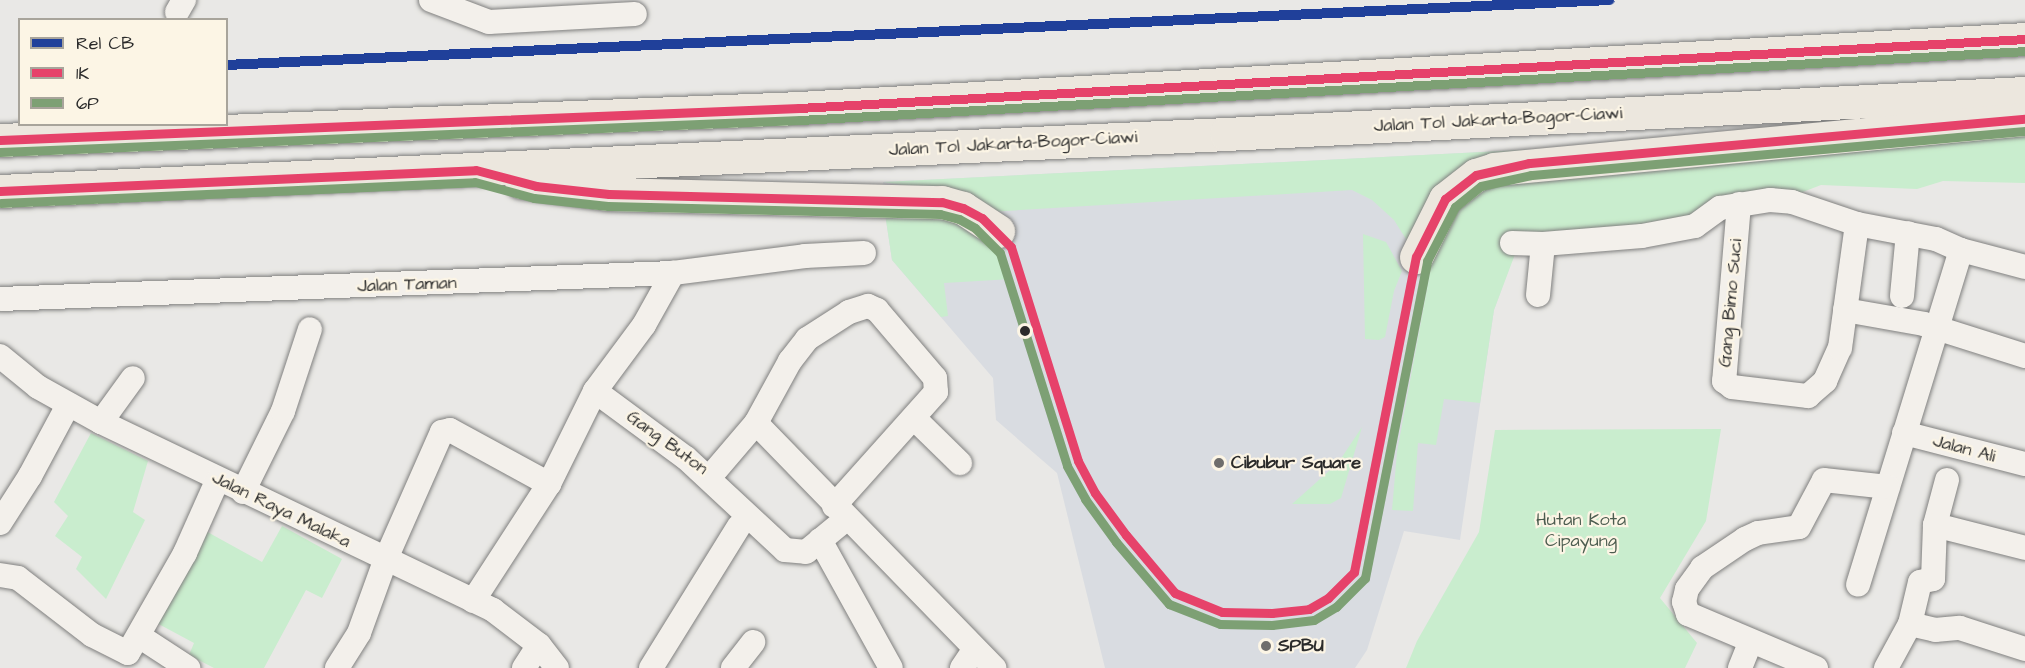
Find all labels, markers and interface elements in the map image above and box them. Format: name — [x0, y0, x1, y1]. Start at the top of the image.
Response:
legend — [18, 18, 228, 126]
text: Rel CB — [76, 31, 134, 56]
text: 1K — [76, 61, 89, 86]
text: 6P — [76, 91, 99, 116]
street label: Jalan Tol Jakarta–Bogor–Ciawi — [1373, 103, 1623, 137]
street label: Jalan Tol Jakarta–Bogor–Ciawi — [888, 127, 1138, 161]
street label: Gang Bimo Suci — [1715, 238, 1747, 368]
street label: Jalan Taman — [357, 272, 457, 298]
unlabelled marker — [1019, 325, 1031, 337]
street label: Gang Buton — [622, 406, 712, 480]
street label: Jalan Ali — [1930, 430, 1998, 468]
place label: Cibubur Square — [1231, 452, 1361, 474]
marker: Cibubur Square — [1212, 456, 1226, 470]
street label: Jalan Raya Malaka — [208, 467, 354, 553]
park label: Hutan Kota Cipayung — [1536, 510, 1626, 552]
place label: SPBU — [1278, 635, 1324, 657]
marker: SPBU — [1259, 639, 1273, 653]

